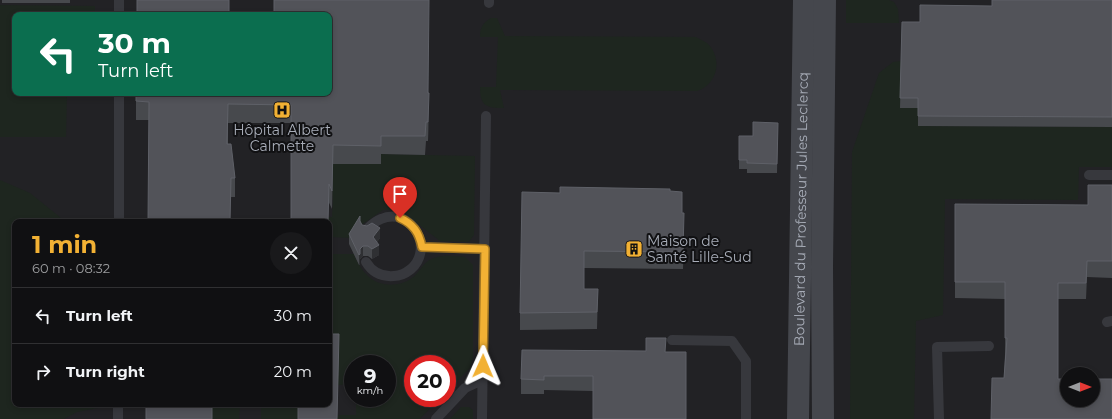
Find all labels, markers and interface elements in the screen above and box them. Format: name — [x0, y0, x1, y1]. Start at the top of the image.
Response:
text: 30 m — [98, 26, 171, 60]
icon: left — [32, 28, 84, 80]
text: Turn left — [98, 60, 173, 82]
street label: Boulevard du Professeur Jules Leclercq — [790, 72, 812, 346]
hospital icon: Hôpital Albert Calmette — [272, 100, 292, 120]
place label: Hôpital Albert Calmette — [233, 121, 331, 155]
pin — [383, 177, 417, 218]
icon: arrive — [389, 183, 411, 205]
text: 1 min — [32, 230, 97, 259]
button: close — [270, 232, 312, 274]
place label: Maison de Santé Lille-Sud — [647, 232, 752, 266]
building icon: Maison de Santé Lille-Sud — [624, 239, 644, 259]
text: 60 m · 08:32 — [32, 260, 110, 276]
icon: left — [32, 305, 54, 327]
text: Turn left — [66, 306, 133, 325]
text: 30 m — [274, 306, 312, 325]
position arrow — [462, 345, 504, 387]
speed limit sign: 20 — [404, 355, 456, 407]
icon: right — [32, 361, 54, 383]
text: Turn right — [66, 362, 145, 381]
text: 20 m — [274, 362, 312, 381]
text: 9 — [364, 364, 376, 388]
north arrow — [1060, 367, 1100, 407]
map controls — [1060, 367, 1100, 407]
text: km/h — [357, 384, 383, 397]

